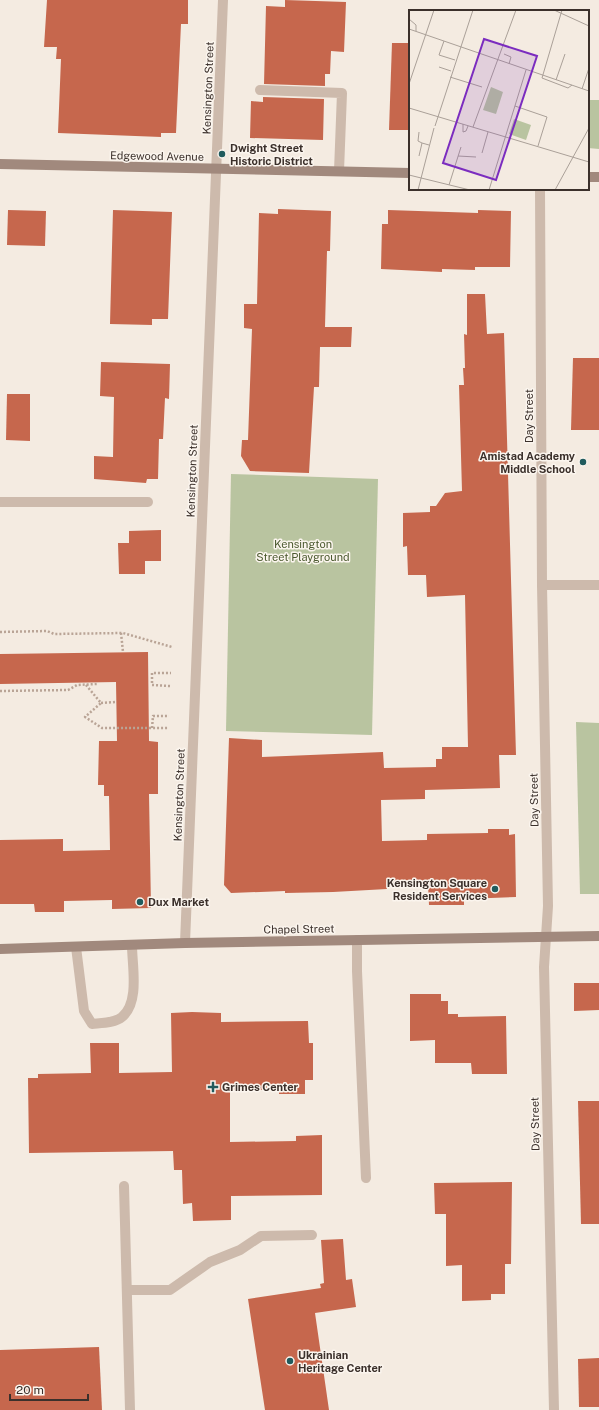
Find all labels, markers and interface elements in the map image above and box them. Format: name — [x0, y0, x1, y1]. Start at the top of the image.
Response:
inset map — [409, 10, 589, 190]
street label: Kensington Street — [200, 41, 216, 135]
place label: Dwight Street Historic District — [230, 142, 313, 167]
street label: Edgewood Avenue — [110, 149, 204, 163]
marker: Dwight Street Historic District — [217, 149, 227, 159]
street label: Day Street — [523, 389, 535, 443]
street label: Kensington Street — [184, 424, 200, 518]
place label: Amistad Academy Middle School — [480, 450, 576, 475]
marker: Amistad Academy Middle School — [578, 457, 588, 467]
park label: Kensington Street Playground — [256, 538, 350, 563]
street label: Kensington Street — [171, 748, 187, 842]
street label: Day Street — [528, 773, 540, 827]
place label: Kensington Square Resident Services — [387, 877, 487, 902]
marker: Kensington Square Resident Services — [490, 884, 500, 894]
place label: Dux Market — [148, 896, 209, 908]
marker: Dux Market — [135, 897, 145, 907]
street label: Chapel Street — [263, 922, 335, 936]
marker: Grimes Center — [207, 1081, 219, 1093]
place label: Grimes Center — [222, 1081, 299, 1093]
street label: Day Street — [529, 1097, 541, 1151]
place label: Ukrainian Heritage Center — [298, 1349, 383, 1374]
marker: Ukrainian Heritage Center — [285, 1356, 295, 1366]
scale bar — [10, 1376, 88, 1402]
text: 20 m — [16, 1383, 44, 1397]

